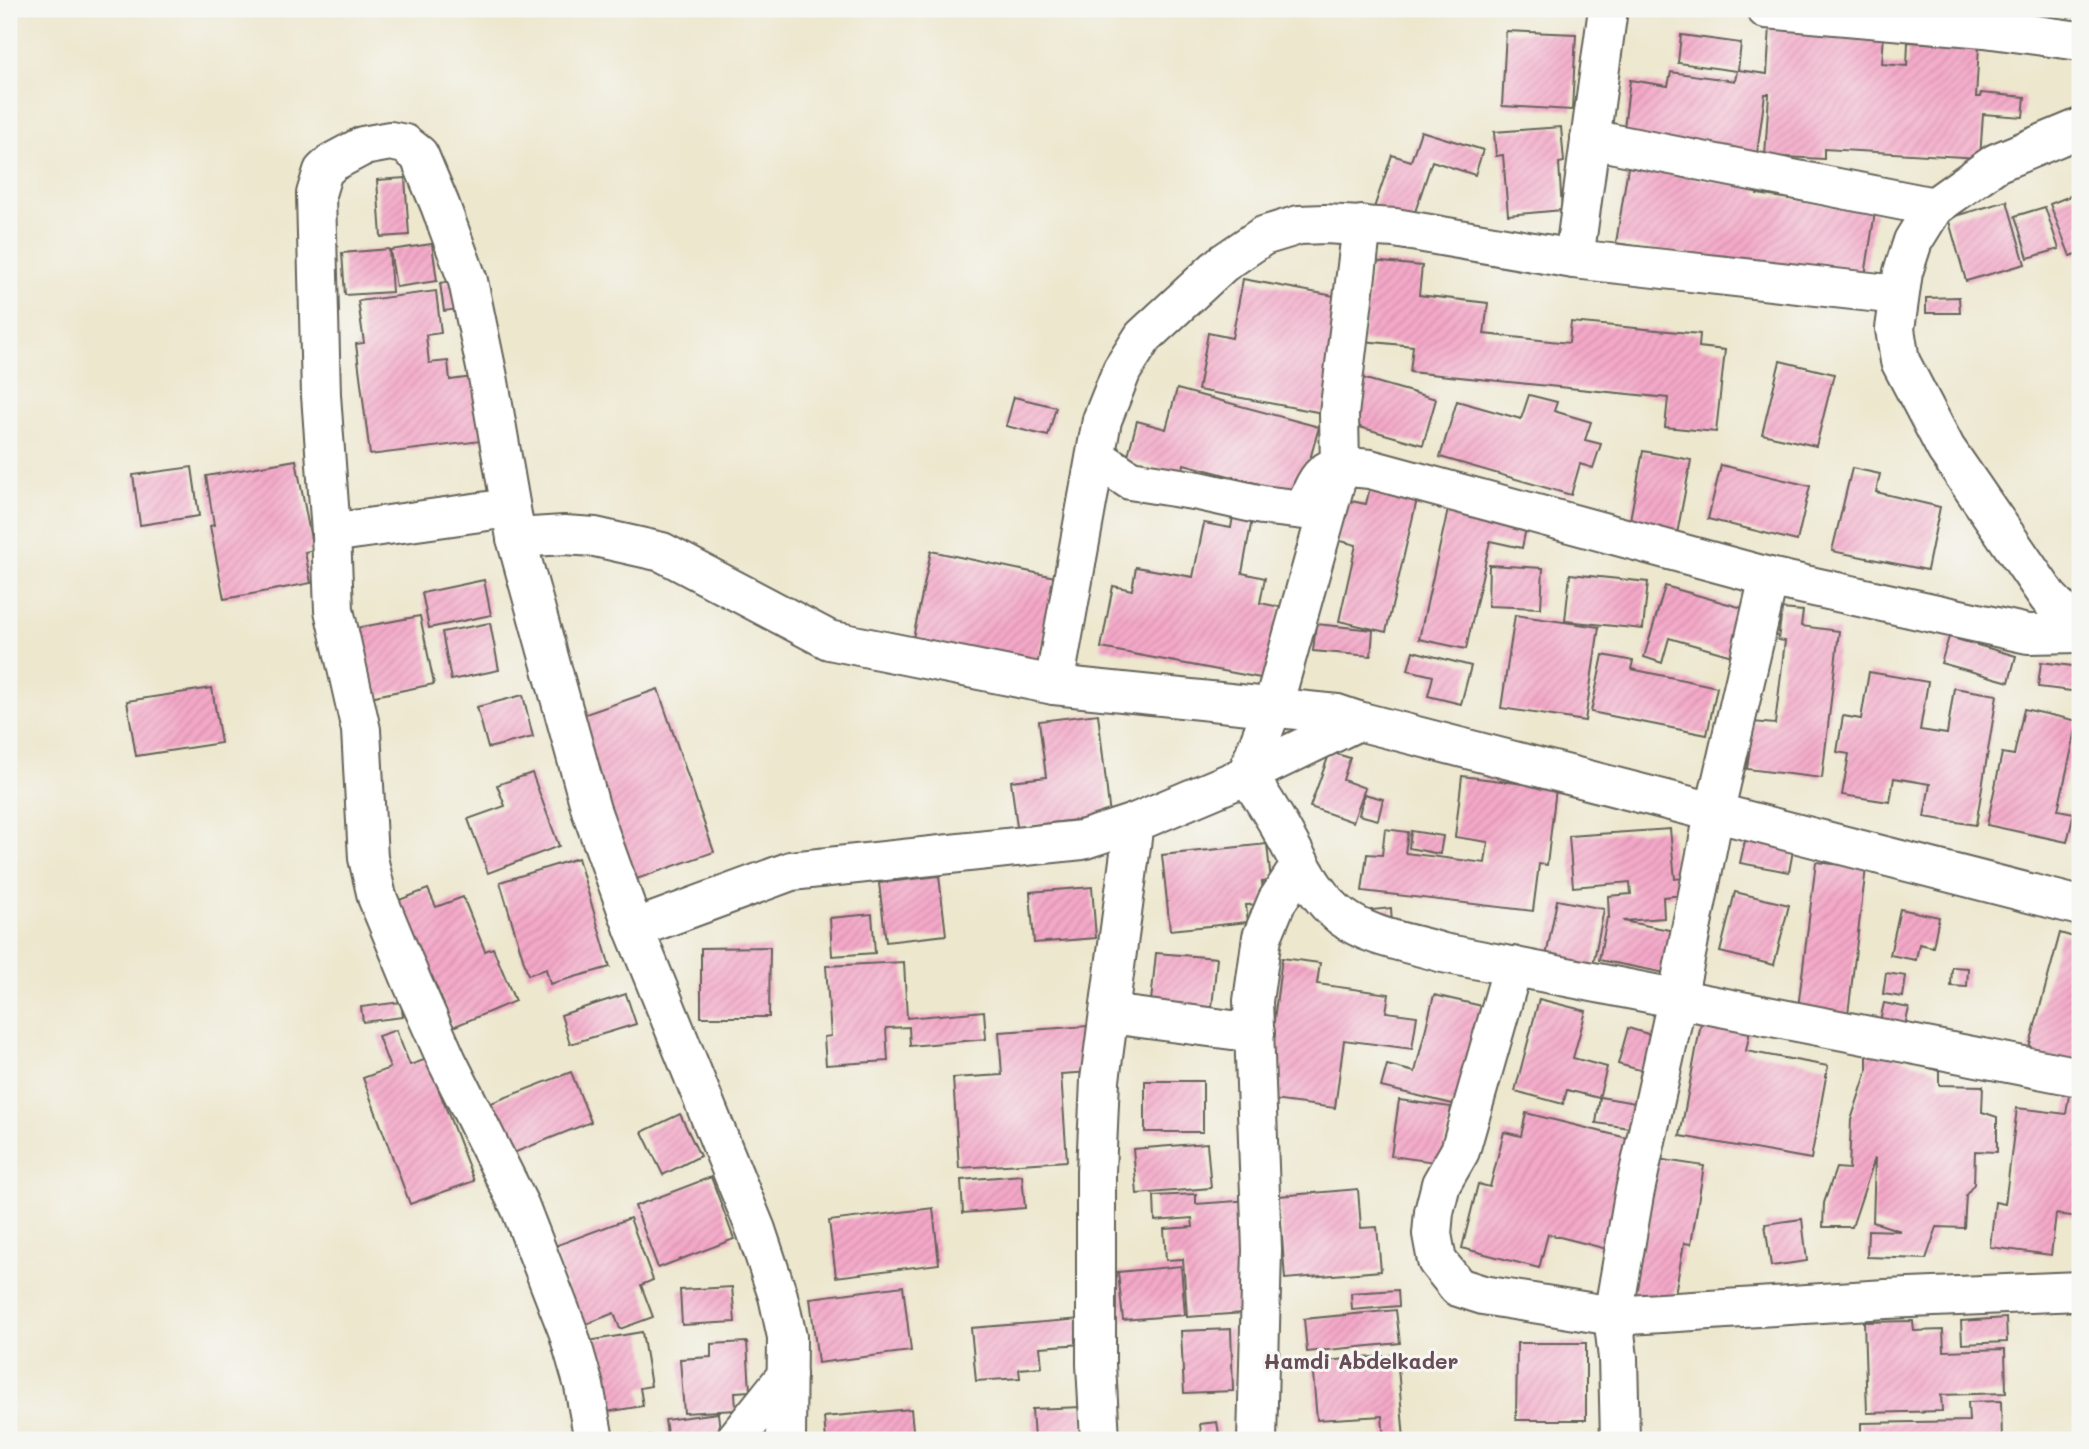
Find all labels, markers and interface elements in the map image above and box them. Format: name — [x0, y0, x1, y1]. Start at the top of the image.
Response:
district label: Hamdi Abdelkader — [1264, 1347, 1458, 1374]

